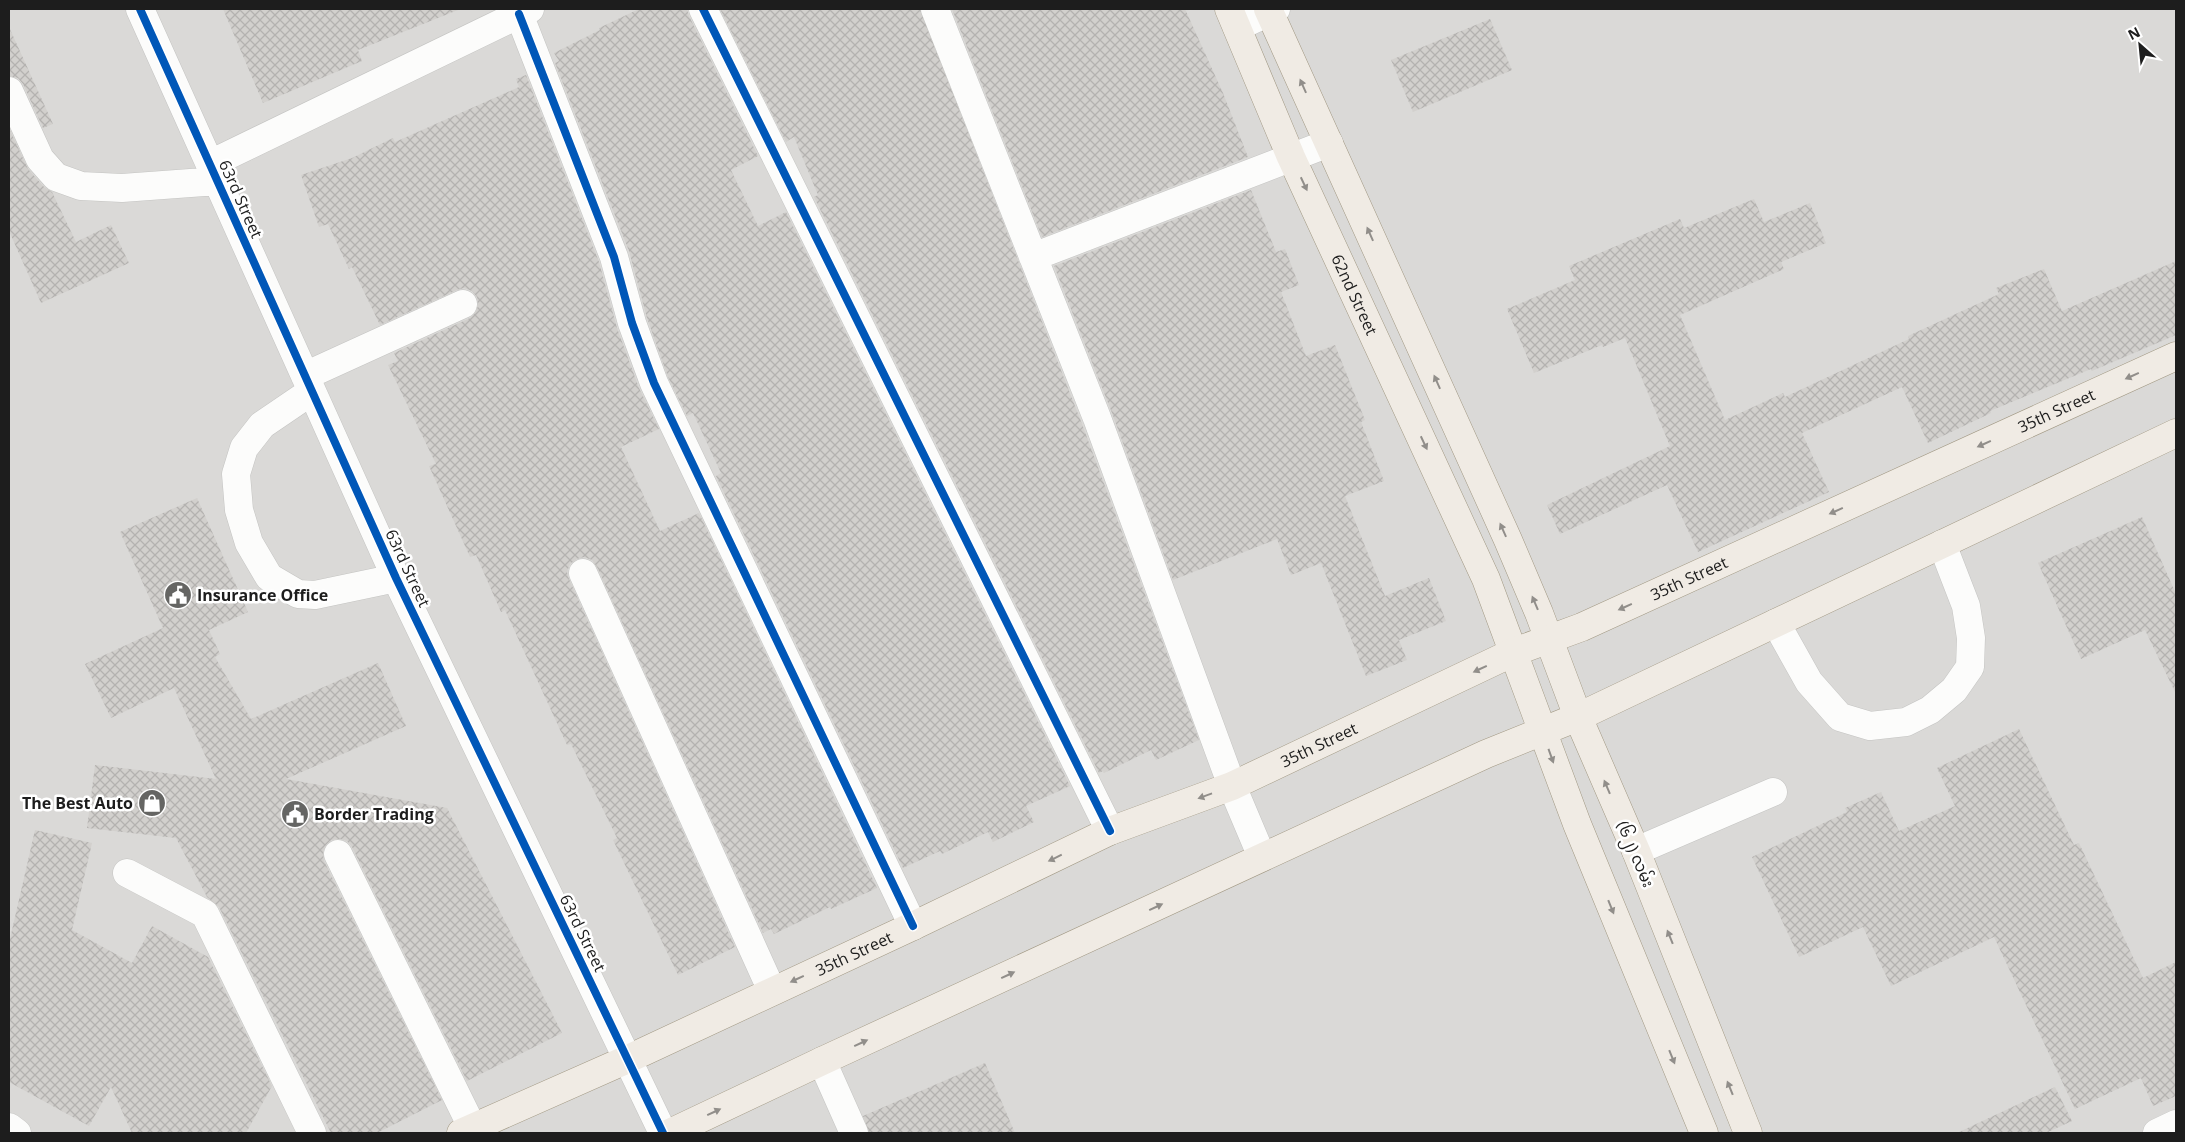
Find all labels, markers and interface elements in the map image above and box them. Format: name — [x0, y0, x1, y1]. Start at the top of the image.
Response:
north arrow — [2115, 20, 2165, 70]
text: N — [2124, 22, 2143, 44]
one-way arrow — [1299, 79, 1307, 93]
street label: 63rd Street — [214, 156, 268, 242]
one-way arrow — [1301, 177, 1309, 191]
one-way arrow — [1365, 227, 1373, 241]
street label: 62nd Street — [1326, 251, 1383, 339]
one-way arrow — [2125, 373, 2139, 381]
one-way arrow — [1432, 375, 1440, 389]
street label: 35th Street — [2014, 383, 2099, 438]
one-way arrow — [1420, 436, 1428, 450]
one-way arrow — [1977, 440, 1991, 448]
one-way arrow — [1829, 507, 1843, 515]
one-way arrow — [1499, 523, 1507, 537]
street label: 63rd Street — [380, 526, 436, 611]
street label: 35th Street — [1647, 551, 1731, 605]
public building icon: Insurance Office — [163, 580, 193, 610]
place label: Insurance Office — [197, 584, 328, 606]
one-way arrow — [1530, 596, 1538, 610]
one-way arrow — [1618, 604, 1632, 612]
one-way arrow — [1473, 665, 1487, 673]
street label: 35th Street — [1277, 717, 1361, 772]
one-way arrow — [1548, 748, 1555, 763]
one-way arrow — [1603, 780, 1611, 794]
shop icon: The Best Auto — [137, 788, 167, 818]
place label: The Best Auto — [22, 792, 133, 814]
one-way arrow — [1197, 792, 1212, 800]
public building icon: Border Trading — [280, 799, 310, 829]
place label: Border Trading — [314, 803, 434, 825]
street label: (၆၂) လမ်း — [1609, 817, 1660, 892]
one-way arrow — [1048, 854, 1062, 862]
street label: 63rd Street — [555, 891, 611, 976]
one-way arrow — [1607, 900, 1615, 914]
one-way arrow — [1149, 902, 1163, 910]
street label: 35th Street — [812, 926, 896, 981]
one-way arrow — [1666, 929, 1674, 944]
one-way arrow — [1001, 970, 1015, 978]
one-way arrow — [790, 975, 804, 983]
one-way arrow — [854, 1039, 868, 1047]
one-way arrow — [1669, 1050, 1677, 1064]
one-way arrow — [1726, 1080, 1734, 1095]
one-way arrow — [707, 1108, 721, 1116]

